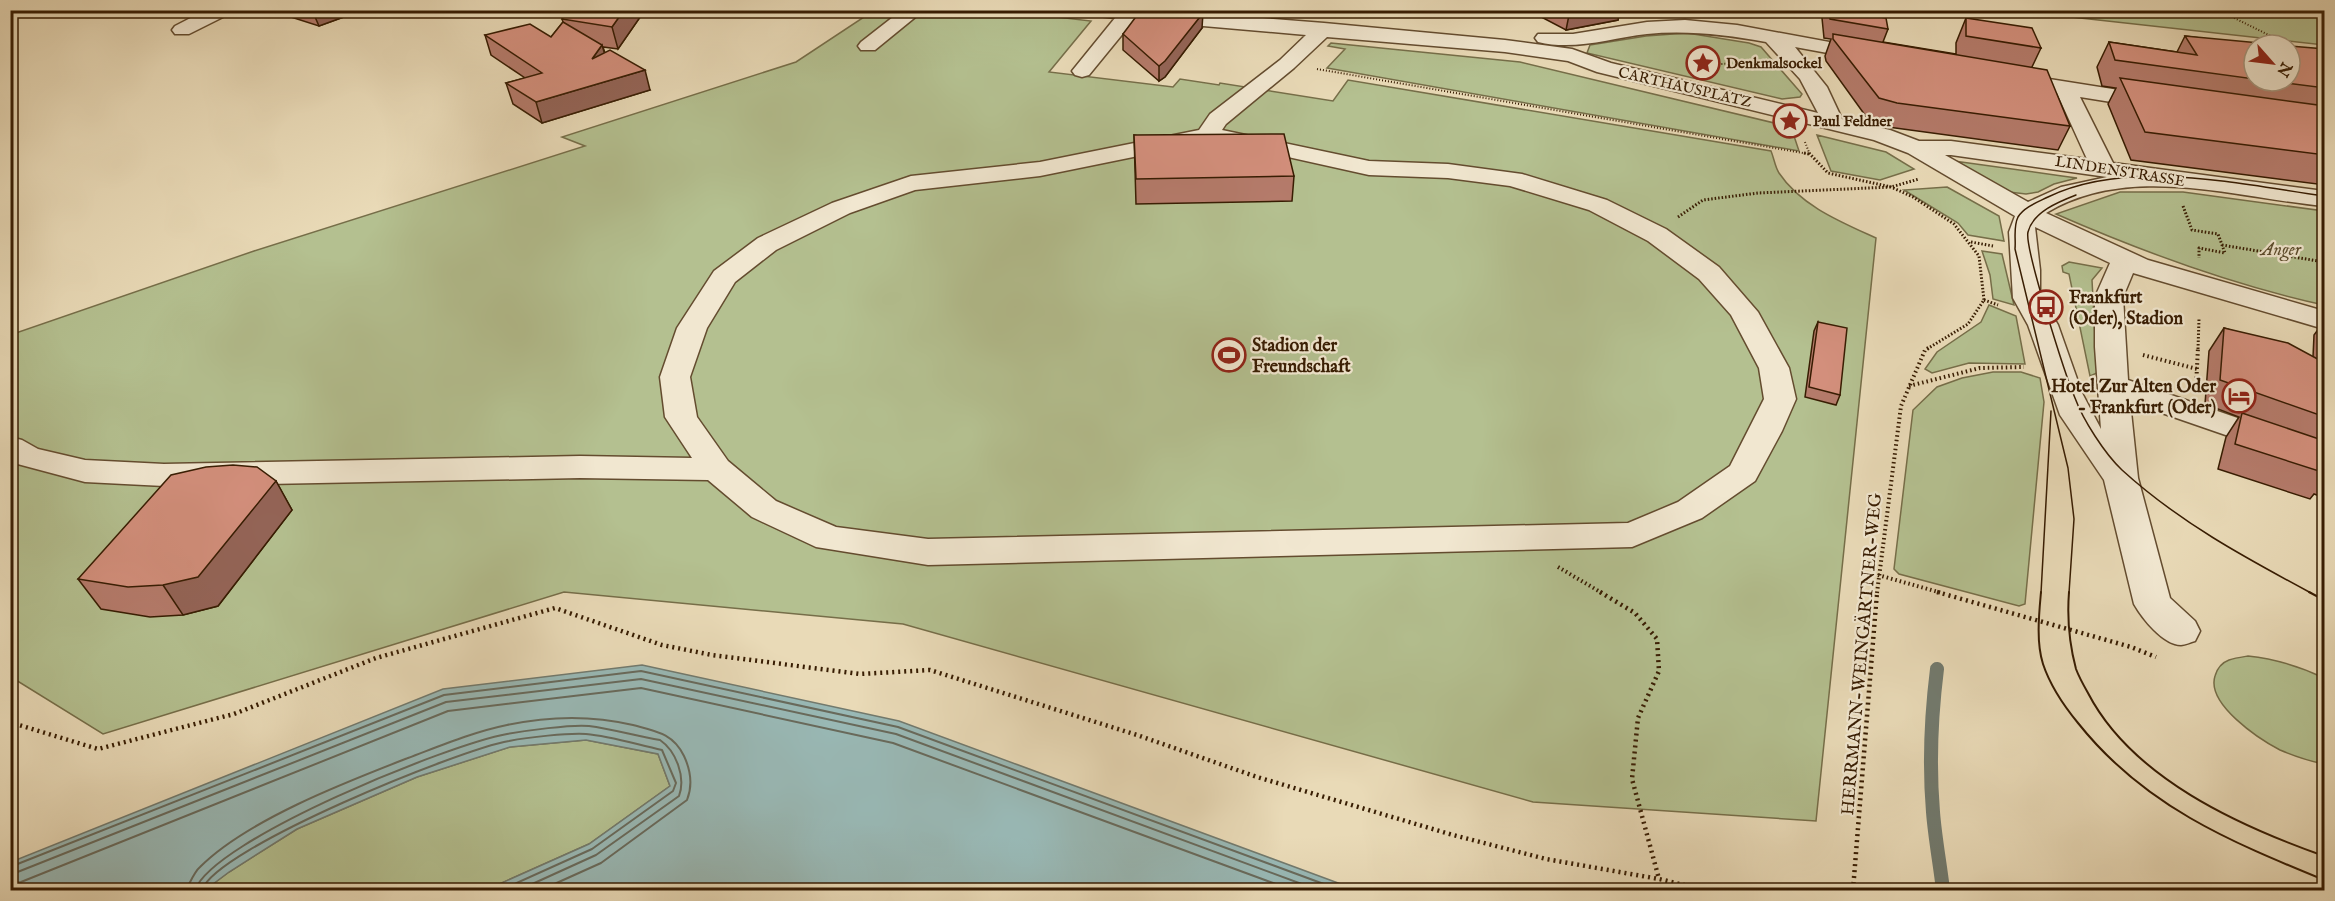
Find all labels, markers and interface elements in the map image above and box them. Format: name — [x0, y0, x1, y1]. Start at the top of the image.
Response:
north arrow — [2242, 33, 2302, 93]
place icon: Denkmalsockel — [1685, 45, 1721, 81]
place label: Denkmalsockel — [1726, 54, 1823, 73]
text: N — [2271, 57, 2296, 80]
street label: CARTHAUSPLATZ — [1616, 63, 1754, 112]
place icon: Paul Feldner — [1772, 103, 1808, 139]
place label: Paul Feldner — [1813, 112, 1892, 131]
street label: LINDENSTRASSE — [2054, 152, 2186, 191]
park label: Anger — [2259, 239, 2302, 262]
place label: Frankfurt (Oder), Stadion — [2069, 287, 2183, 331]
bus stop icon: Frankfurt (Oder), Stadion — [2028, 289, 2064, 325]
place label: Stadion der Freundschaft — [1252, 335, 1352, 379]
sports icon: Stadion der Freundschaft — [1211, 337, 1247, 373]
place label: Hotel Zur Alten Oder - Frankfurt (Oder) — [2051, 376, 2216, 420]
hotel icon: Hotel Zur Alten Oder - Frankfurt (Oder) — [2221, 378, 2257, 414]
street label: HERRMANN-WEINGÄRTNER-WEG — [1836, 491, 1888, 816]

